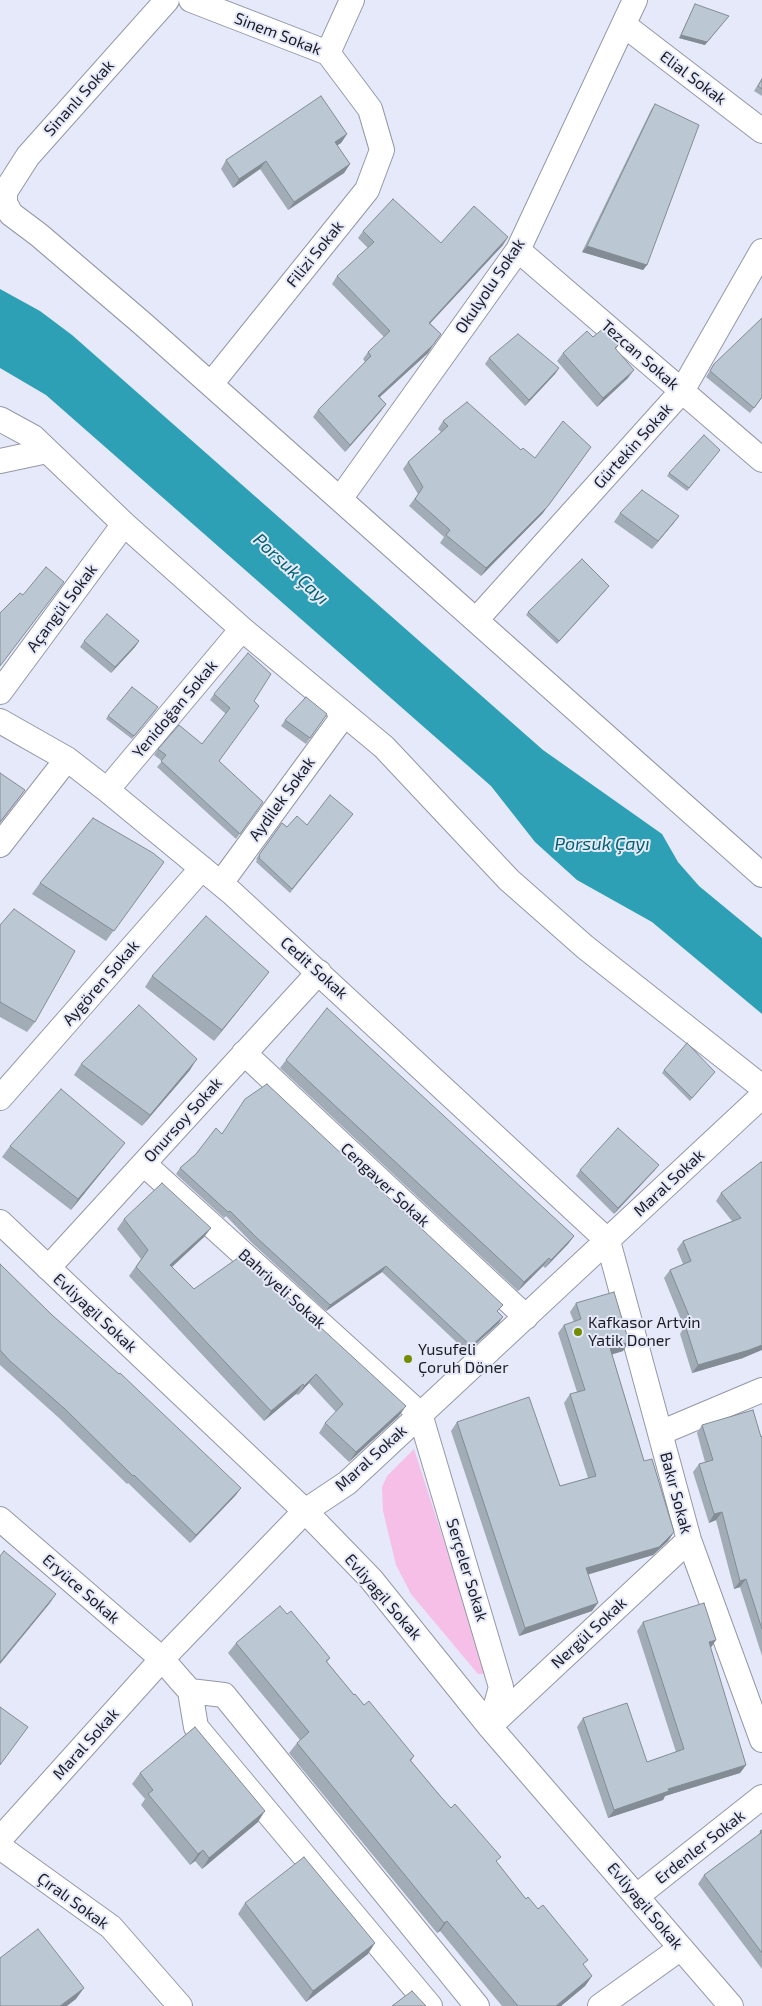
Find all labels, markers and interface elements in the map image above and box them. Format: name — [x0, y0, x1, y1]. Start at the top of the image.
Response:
street label: Sinem Sokak — [232, 9, 324, 59]
street label: Elial Sokak — [656, 47, 730, 109]
street label: Sinanlı Sokak — [40, 56, 118, 140]
street label: Filizi Sokak — [282, 217, 348, 291]
street label: Okulyolu Sokak — [451, 235, 529, 337]
street label: Tezcan Sokak — [597, 316, 683, 394]
street label: Gürtekin Sokak — [590, 399, 676, 493]
water label: Porsuk Çayı — [249, 529, 333, 609]
street label: Açangül Sokak — [23, 560, 101, 656]
street label: Yenidoğan Sokak — [129, 656, 221, 762]
street label: Aydilek Sokak — [245, 753, 319, 845]
water label: Porsuk Çayı — [554, 833, 650, 855]
street label: Cedit Sokak — [276, 933, 352, 1003]
street label: Aygören Sokak — [59, 936, 143, 1030]
street label: Onursoy Sokak — [140, 1074, 226, 1166]
street label: Cengaver Sokak — [336, 1139, 434, 1231]
street label: Maral Sokak — [630, 1145, 708, 1221]
street label: Bahriyeli Sokak — [234, 1245, 330, 1333]
street label: Evliyagil Sokak — [49, 1269, 141, 1357]
place label: Kafkasor Artvin Yatik Doner — [588, 1313, 701, 1351]
marker: Kafkasor Artvin Yatik Doner — [572, 1326, 584, 1338]
place label: Yusufeli Çoruh Döner — [418, 1340, 509, 1378]
marker: Yusufeli Çoruh Döner — [402, 1353, 414, 1365]
street label: Maral Sokak — [331, 1421, 411, 1495]
street label: Bakır Sokak — [656, 1450, 696, 1536]
street label: Serçeler Sokak — [442, 1516, 492, 1624]
street label: Eryüce Sokak — [38, 1550, 124, 1628]
street label: Evliyagil Sokak — [340, 1550, 426, 1644]
street label: Nergül Sokak — [547, 1593, 631, 1673]
street label: Maral Sokak — [49, 1704, 123, 1784]
street label: Erdenler Sokak — [651, 1806, 749, 1888]
street label: Evliyagil Sokak — [603, 1859, 687, 1953]
street label: Çıralı Sokak — [33, 1869, 113, 1933]

